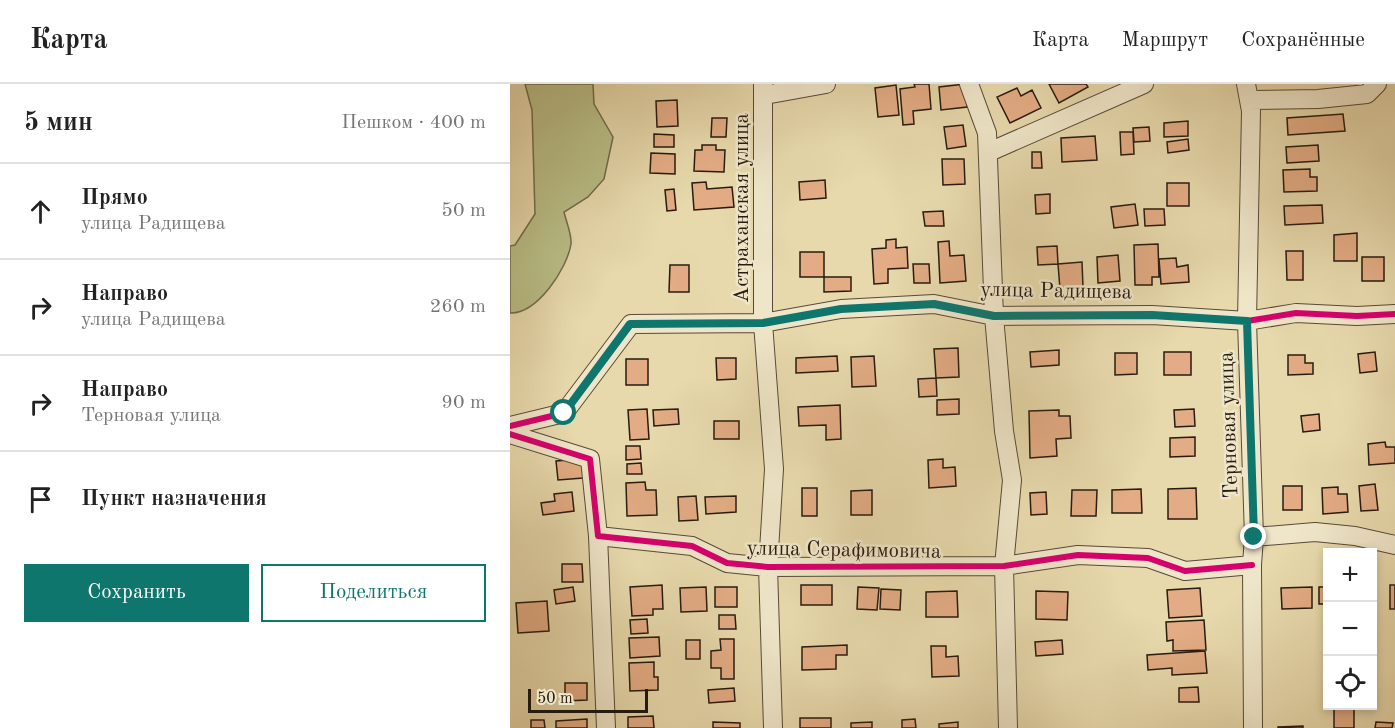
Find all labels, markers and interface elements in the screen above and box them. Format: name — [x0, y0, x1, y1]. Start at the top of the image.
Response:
text: Карта — [30, 27, 108, 55]
text: Карта — [1032, 30, 1089, 51]
text: Маршрут — [1122, 30, 1208, 51]
text: Сохранённые — [1241, 30, 1365, 51]
text: 5 мин — [24, 110, 93, 136]
text: Пешком · 400 m — [341, 113, 486, 133]
street label: Астраханская улица — [732, 113, 753, 303]
text: Прямо — [81, 187, 148, 209]
icon: ahead — [24, 195, 57, 228]
text: 50 m — [441, 201, 486, 221]
text: улица Радищева — [81, 214, 226, 234]
street label: улица Радищева — [980, 280, 1132, 303]
text: Направо — [81, 283, 168, 305]
icon: right — [24, 291, 57, 324]
text: 260 m — [430, 297, 486, 317]
text: улица Радищева — [81, 310, 226, 330]
street label: Терновая улица — [1216, 351, 1243, 499]
text: Направо — [81, 379, 168, 401]
icon: right — [24, 387, 57, 420]
text: 90 m — [441, 393, 486, 413]
route start — [550, 399, 576, 425]
text: Терновая улица — [81, 406, 221, 426]
icon: arrive — [24, 483, 57, 516]
text: Пункт назначения — [81, 488, 267, 510]
route end — [1240, 523, 1266, 549]
street label: улица Серафимовича — [747, 538, 941, 563]
map controls — [1323, 548, 1377, 710]
button: + — [1323, 548, 1377, 602]
button: Сохранить — [24, 564, 249, 622]
button: Поделиться — [261, 564, 486, 622]
button: − — [1323, 602, 1377, 656]
button: locate — [1323, 656, 1377, 710]
scale bar — [528, 686, 648, 714]
text: 50 m — [537, 691, 573, 707]

